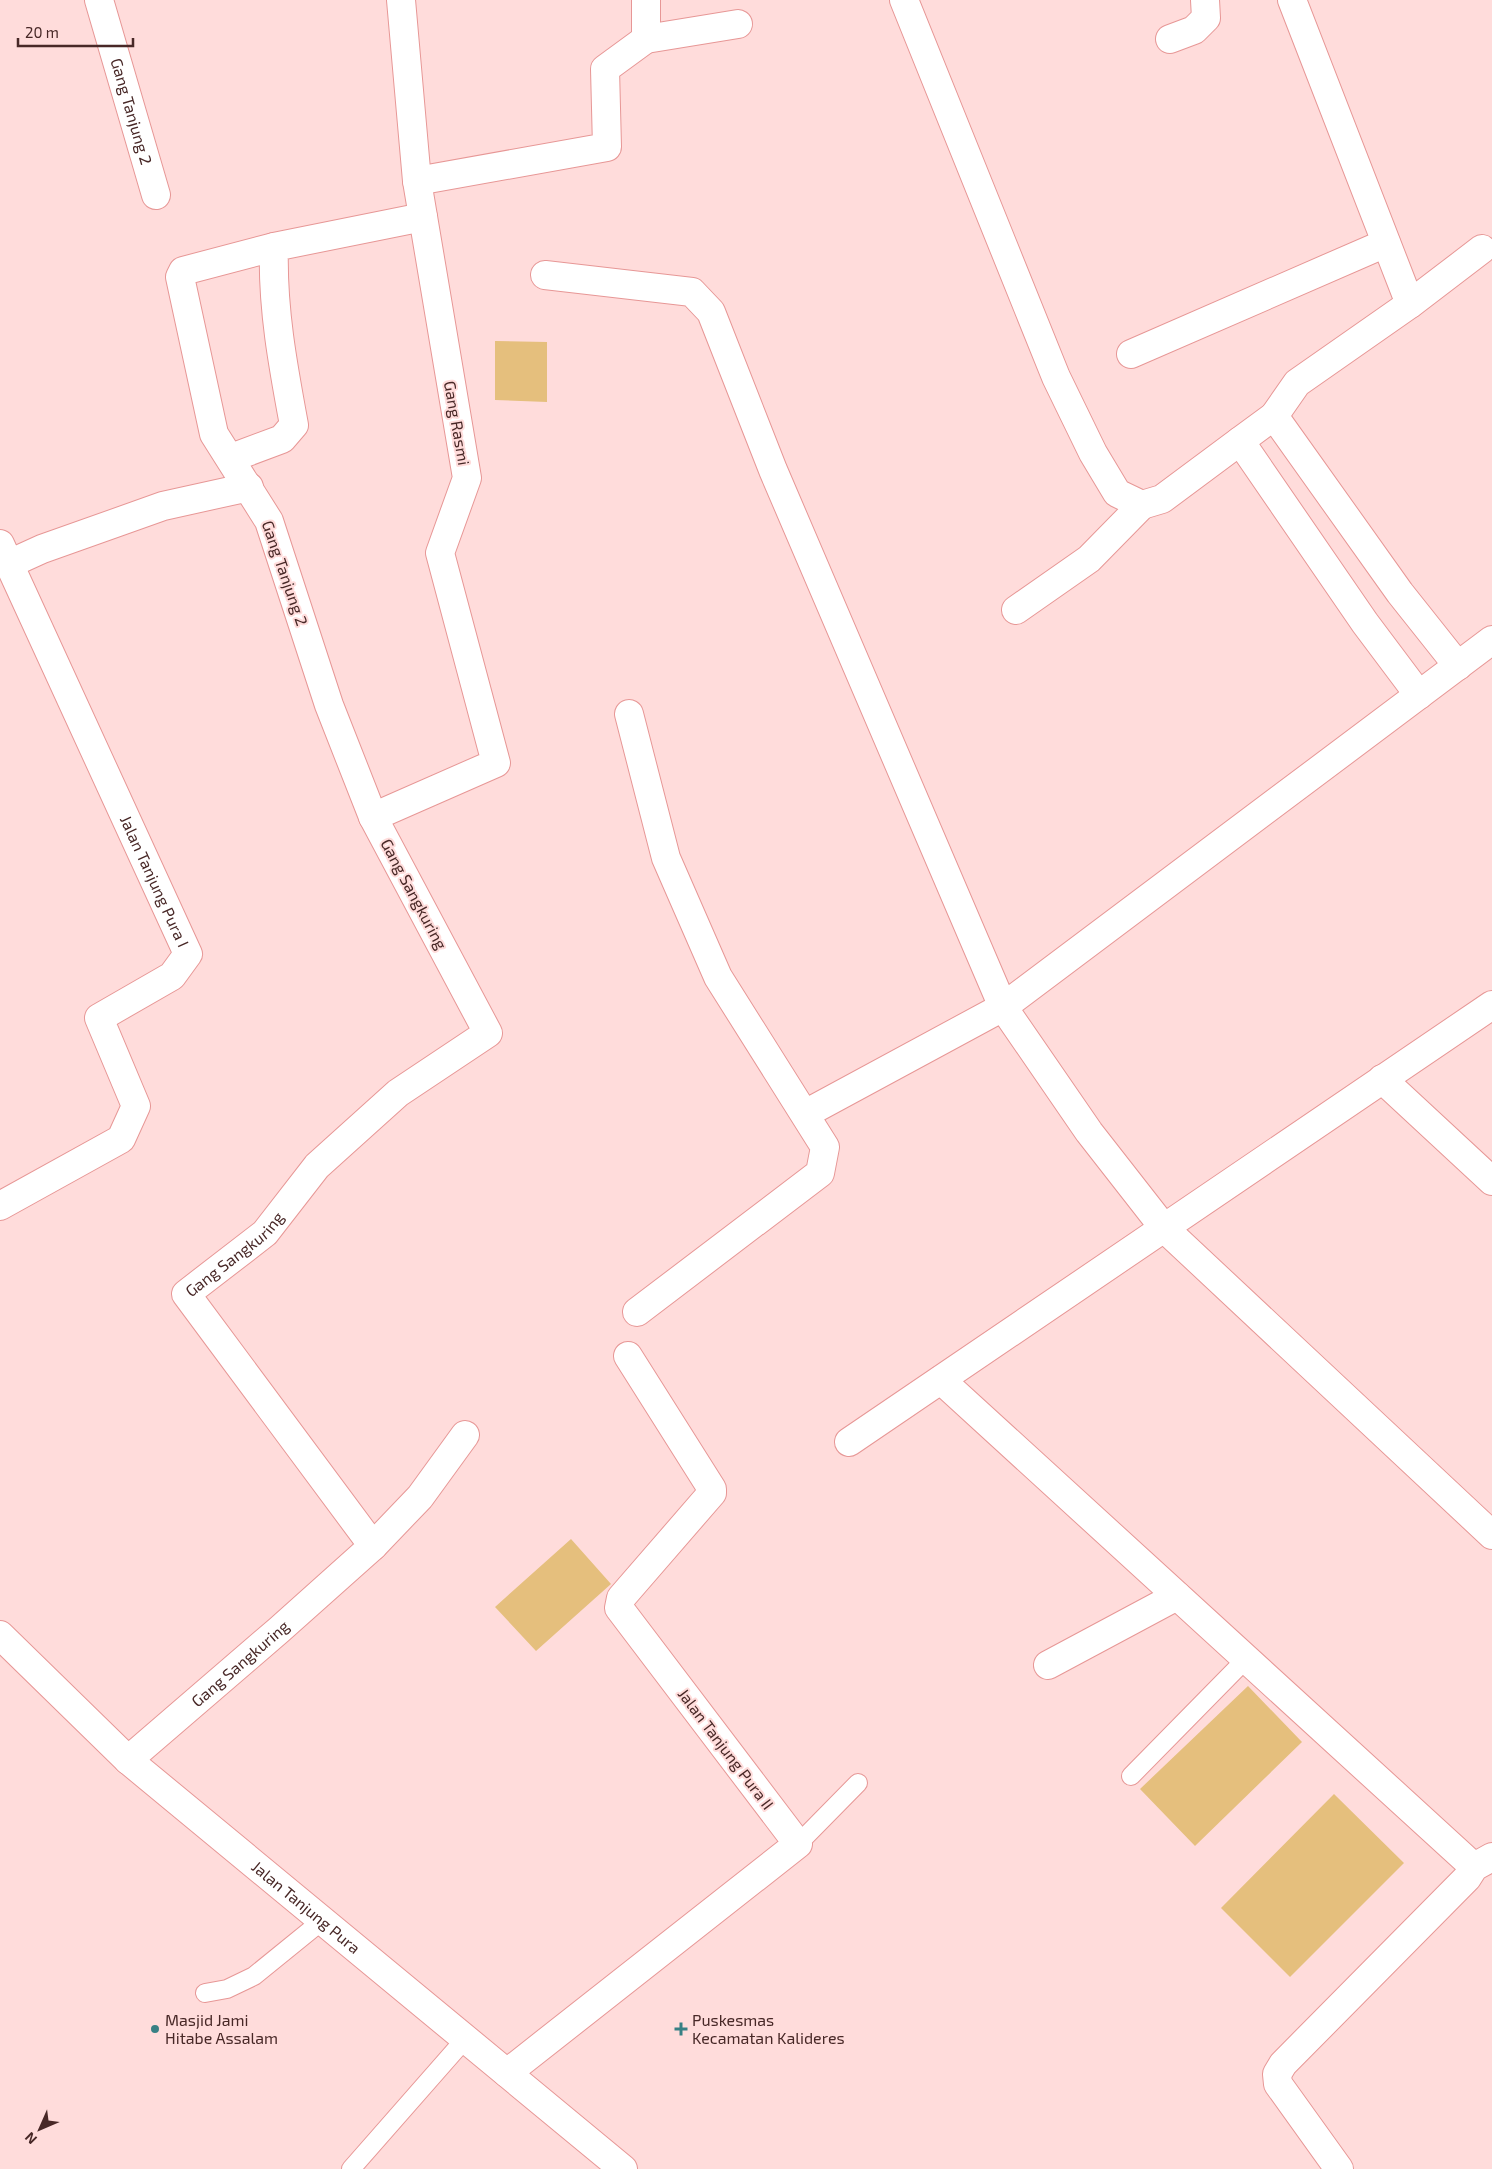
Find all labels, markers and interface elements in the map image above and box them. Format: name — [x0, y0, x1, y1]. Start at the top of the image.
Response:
scale bar — [18, 15, 132, 47]
text: 20 m — [25, 23, 59, 41]
street label: Gang Tanjung 2 — [107, 56, 157, 167]
street label: Gang Rasmi — [441, 379, 474, 467]
street label: Gang Tanjung 2 — [258, 518, 312, 628]
street label: Jalan Tanjung Pura I — [117, 812, 193, 950]
street label: Gang Sangkuring — [377, 835, 452, 952]
street label: Gang Sangkuring — [181, 1208, 287, 1300]
street label: Gang Sangkuring — [187, 1616, 293, 1710]
street label: Jalan Tanjung Pura II — [674, 1684, 778, 1814]
street label: Jalan Tanjung Pura — [248, 1857, 365, 1957]
place label: Masjid Jami Hitabe Assalam — [165, 2010, 278, 2047]
place label: Puskesmas Kecamatan Kalideres — [692, 2010, 845, 2047]
marker: Puskesmas Kecamatan Kalideres — [674, 2022, 688, 2036]
marker: Masjid Jami Hitabe Assalam — [149, 2023, 161, 2035]
north arrow — [15, 2104, 65, 2154]
text: N — [21, 2129, 40, 2148]

